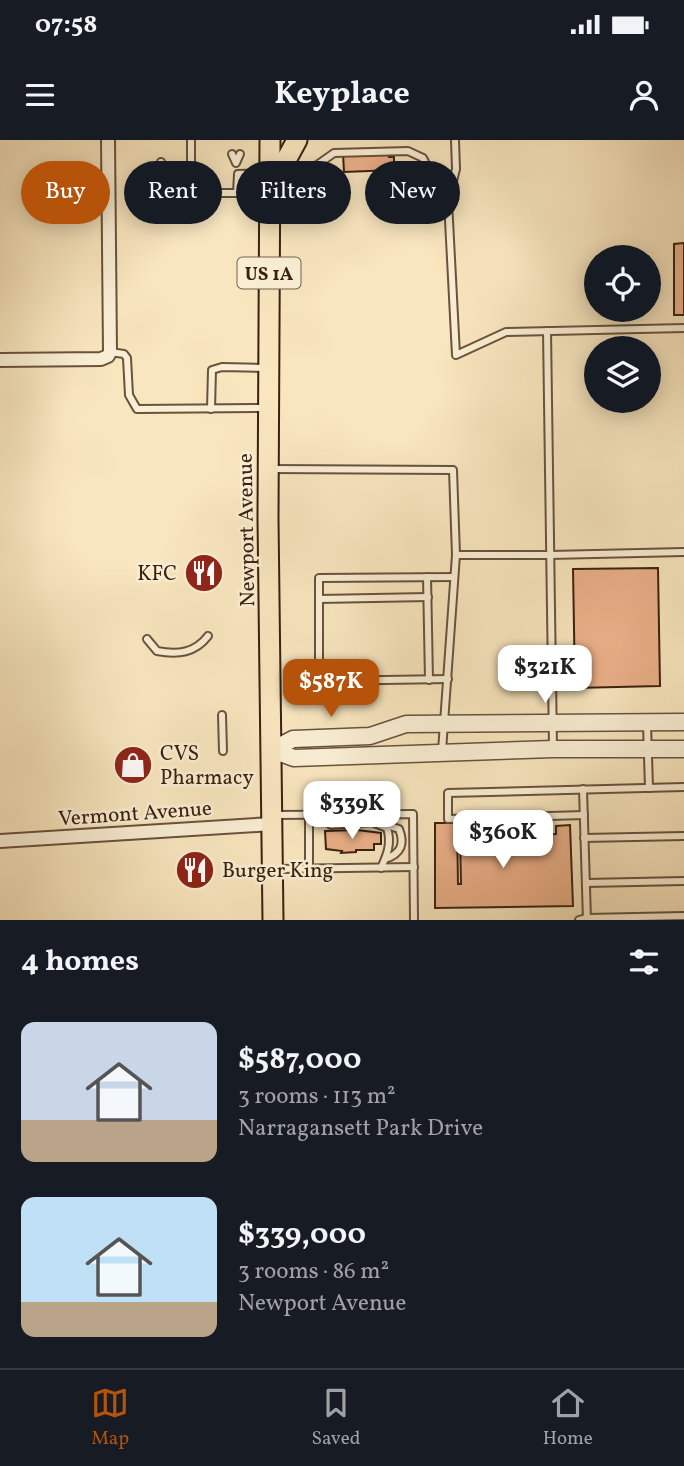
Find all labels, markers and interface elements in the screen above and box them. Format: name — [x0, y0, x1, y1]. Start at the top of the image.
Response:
text: 07:58 — [35, 7, 98, 43]
text: Keyplace — [274, 73, 410, 117]
icon: menu — [21, 76, 59, 114]
icon: person — [625, 76, 663, 114]
chip: Buy — [21, 161, 110, 224]
chip: Rent — [124, 161, 222, 224]
chip: Filters — [236, 161, 351, 224]
chip: New — [365, 161, 460, 224]
map controls — [584, 245, 661, 413]
button: locate — [584, 245, 661, 322]
road number: US 1A — [238, 258, 300, 288]
button: layers — [584, 336, 661, 413]
street label: Newport Avenue — [232, 453, 263, 607]
restaurant icon: KFC — [183, 552, 225, 594]
place label: KFC — [137, 560, 177, 589]
pin: $321K — [496, 645, 594, 705]
text: $321K — [514, 652, 576, 684]
pin: $587K — [282, 660, 380, 719]
text: $587K — [299, 666, 363, 698]
place label: CVS Pharmacy — [160, 740, 254, 793]
shop icon: CVS Pharmacy — [112, 744, 154, 786]
pin: $339K — [303, 782, 401, 841]
text: $339K — [319, 788, 385, 820]
street label: Vermont Avenue — [57, 795, 213, 834]
pin: $360K — [454, 810, 552, 870]
text: $360K — [469, 817, 537, 849]
restaurant icon: Burger King — [174, 849, 216, 891]
place label: Burger King — [222, 857, 333, 886]
text: 4 homes — [21, 941, 139, 983]
icon: filters — [625, 943, 663, 981]
text: $587,000 — [238, 1039, 362, 1081]
icon: home — [77, 1050, 161, 1134]
text: 3 rooms · 113 m² — [238, 1081, 396, 1113]
text: Narragansett Park Drive — [238, 1113, 483, 1145]
text: $339,000 — [238, 1214, 366, 1256]
icon: home — [77, 1225, 161, 1309]
text: 3 rooms · 86 m² — [238, 1256, 389, 1288]
text: Newport Avenue — [238, 1288, 407, 1320]
tab: Map — [91, 1384, 129, 1452]
tab: Saved — [311, 1384, 360, 1452]
tab: Home — [543, 1384, 593, 1452]

